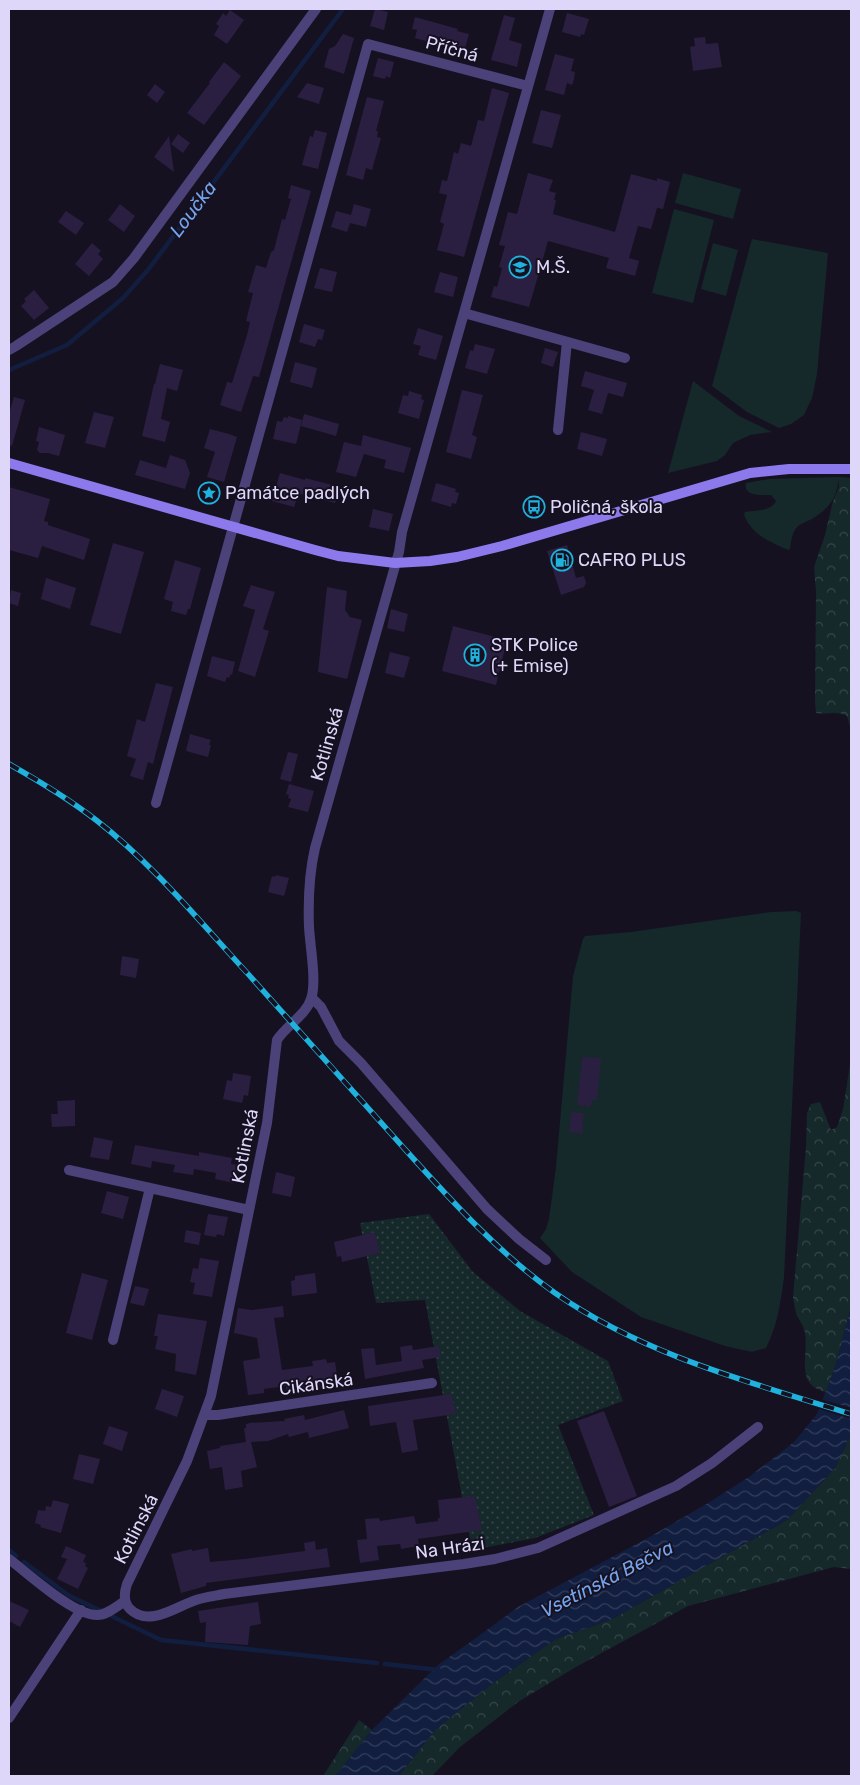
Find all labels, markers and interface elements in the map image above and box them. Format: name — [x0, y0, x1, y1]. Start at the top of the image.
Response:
street label: Příčná — [423, 31, 481, 67]
water label: Loučka — [165, 177, 221, 241]
school or university icon: M.Š. — [508, 255, 532, 279]
place label: M.Š. — [536, 256, 570, 278]
place icon: Památce padlých — [197, 481, 221, 505]
place label: Památce padlých — [225, 482, 370, 504]
bus stop icon: Poličná, škola — [522, 495, 546, 519]
place label: Poličná, škola — [550, 496, 663, 518]
fuel station icon: CAFRO PLUS — [550, 548, 574, 572]
place label: CAFRO PLUS — [578, 549, 686, 571]
place label: STK Police (+ Emise) — [491, 634, 578, 677]
building icon: STK Police (+ Emise) — [463, 643, 487, 667]
street label: Kotlinská — [306, 705, 348, 783]
street label: Kotlinská — [227, 1107, 263, 1185]
street label: Cikánská — [278, 1368, 354, 1400]
street label: Kotlinská — [109, 1490, 163, 1568]
street label: Na Hrázi — [414, 1532, 486, 1564]
water label: Vsetínská Bečva — [537, 1536, 677, 1622]

